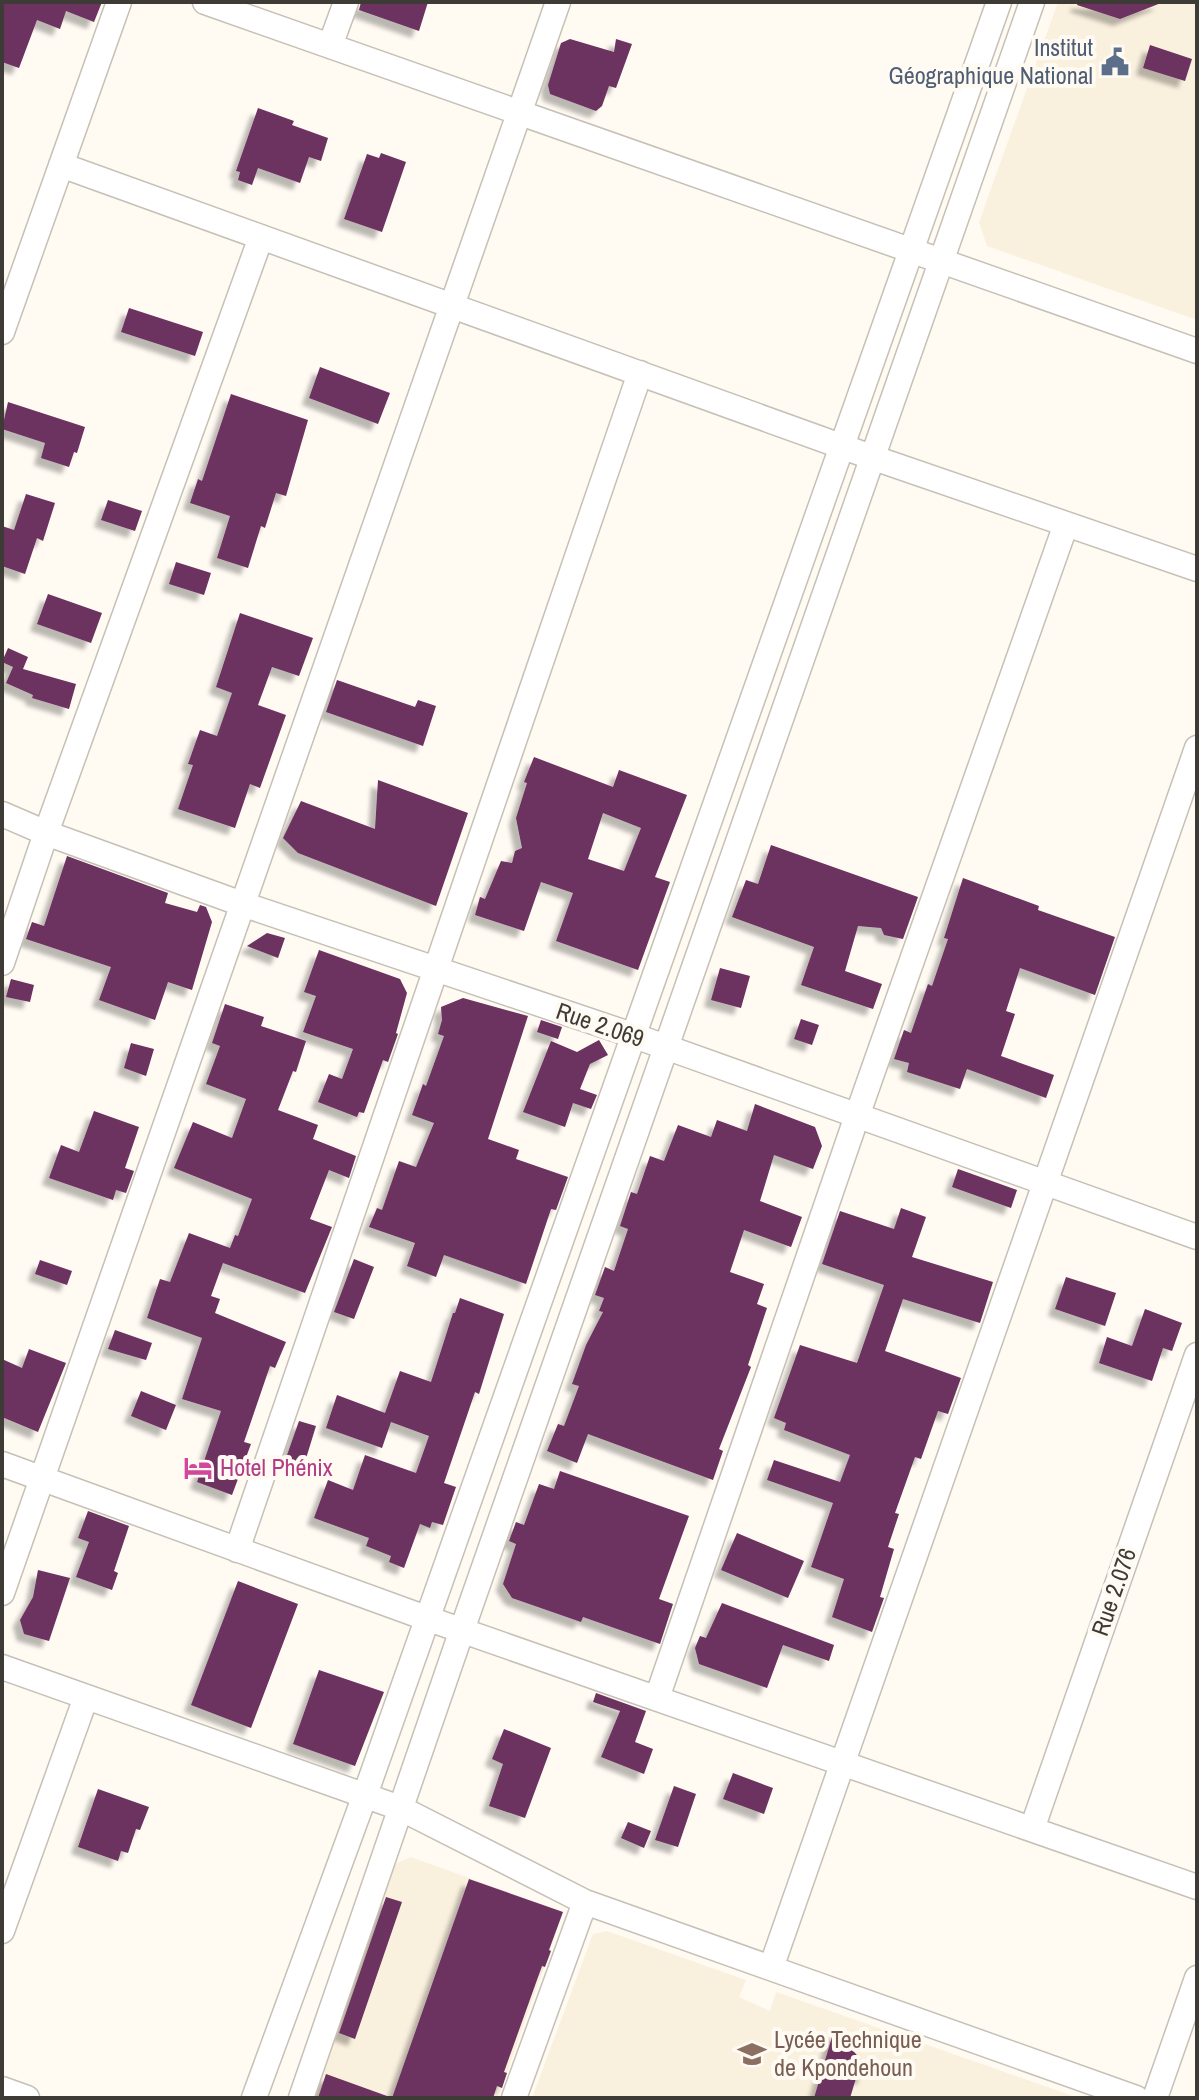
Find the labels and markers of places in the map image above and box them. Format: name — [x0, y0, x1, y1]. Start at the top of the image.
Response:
place label: Institut Géographique National — [888, 31, 1094, 91]
public building icon: Institut Géographique National — [1100, 47, 1130, 77]
place label: Hotel Phénix — [220, 1451, 333, 1483]
hotel icon: Hotel Phénix — [183, 1453, 213, 1483]
place label: Lycée Technique de Kpondehoun — [774, 2023, 922, 2083]
school or university icon: Lycée Technique de Kpondehoun — [737, 2039, 767, 2069]

